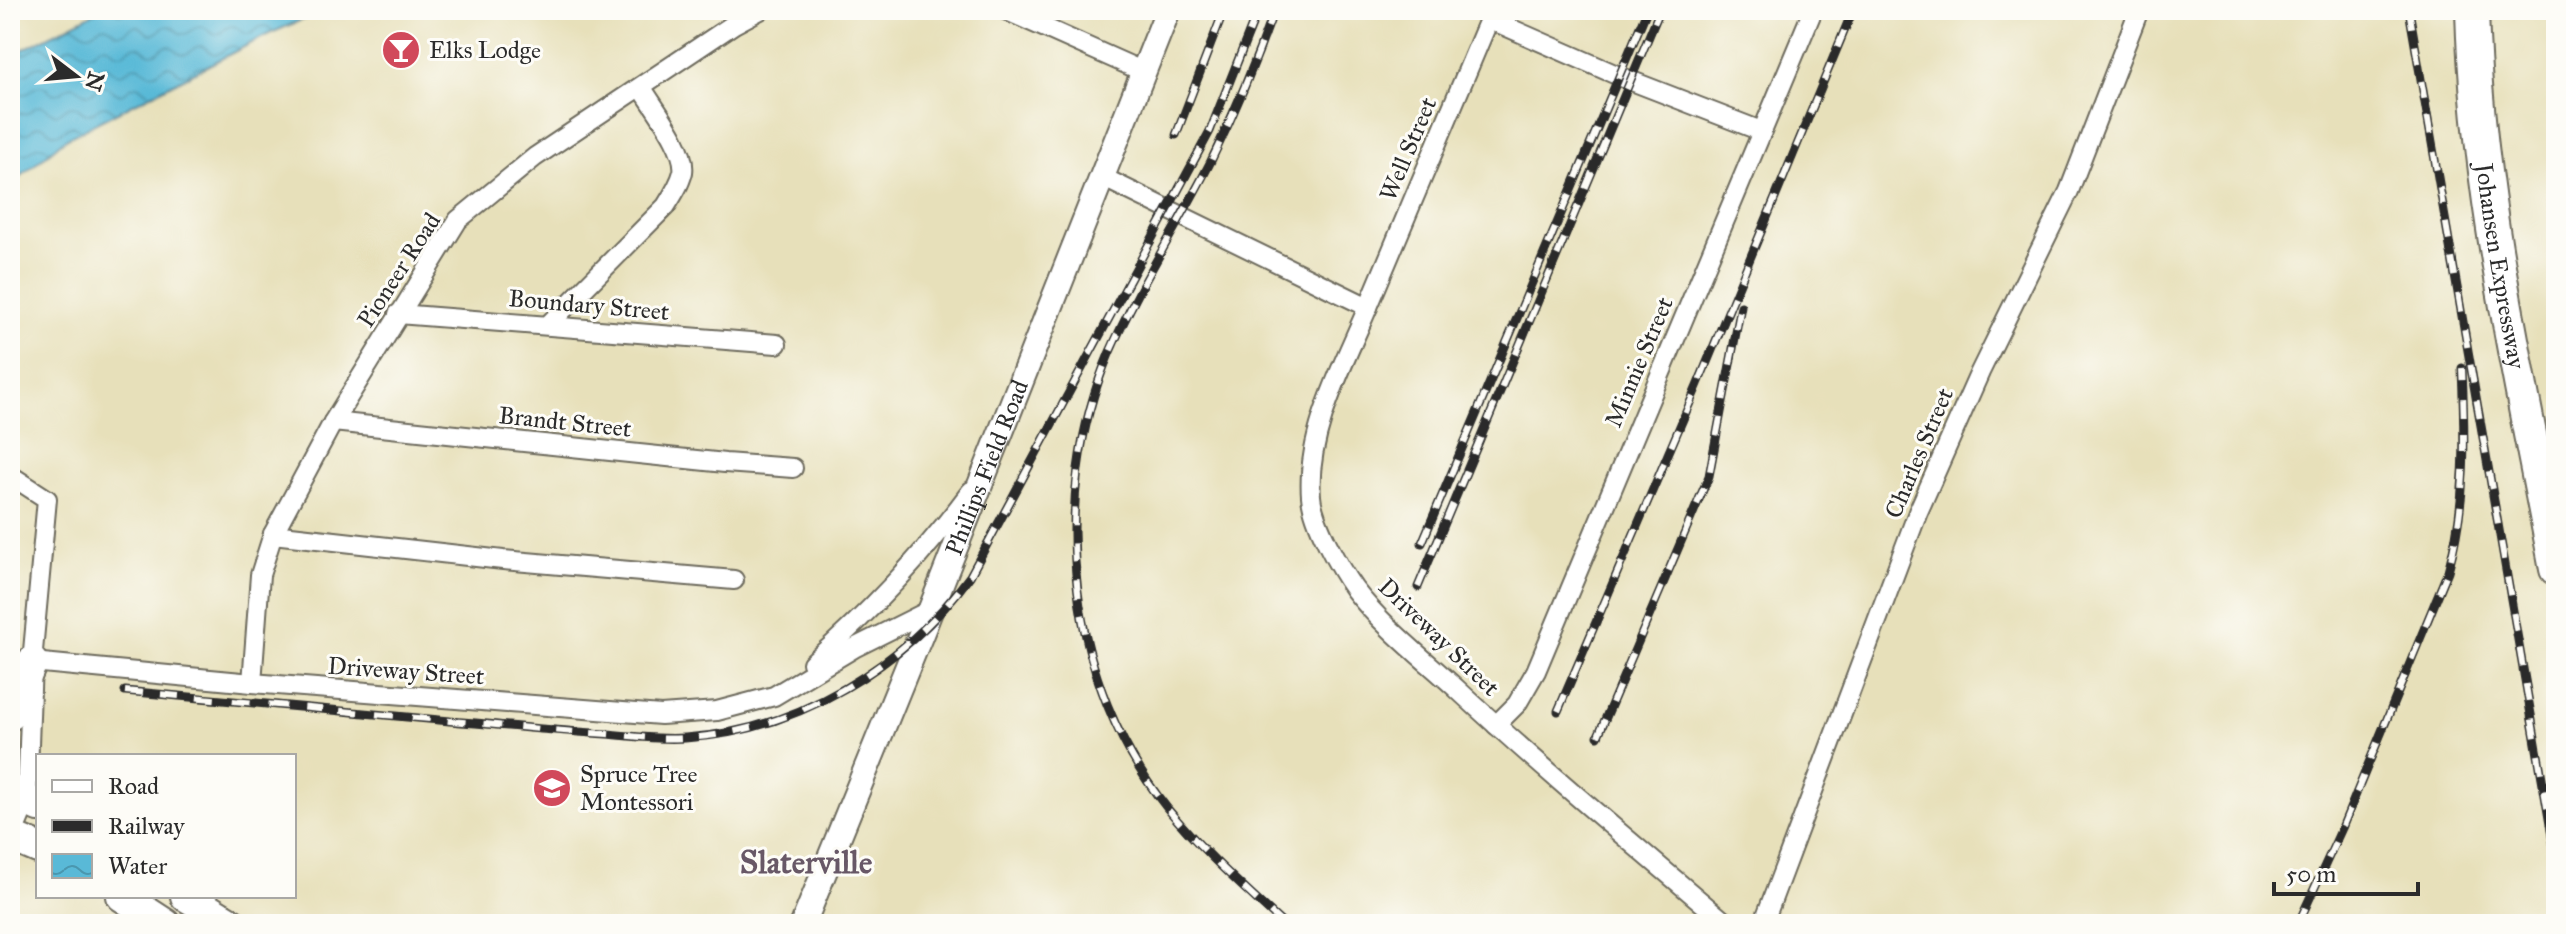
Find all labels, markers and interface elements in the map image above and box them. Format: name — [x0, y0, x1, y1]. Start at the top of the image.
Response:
bar icon: Elks Lodge — [380, 29, 422, 71]
place label: Elks Lodge — [429, 35, 541, 65]
north arrow — [36, 36, 116, 116]
text: N — [79, 69, 110, 94]
street label: Well Street — [1373, 92, 1443, 205]
street label: Johansen Expressway — [2469, 159, 2532, 372]
street label: Pioneer Road — [351, 207, 447, 333]
street label: Boundary Street — [507, 283, 671, 327]
street label: Minnie Street — [1598, 292, 1680, 432]
street label: Phillips Field Road — [939, 376, 1035, 560]
street label: Charles Street — [1878, 383, 1960, 523]
street label: Brandt Street — [497, 400, 633, 444]
street label: Driveway Street — [1372, 572, 1506, 703]
street label: Driveway Street — [327, 651, 486, 691]
legend — [36, 754, 296, 898]
place label: Spruce Tree Montessori — [580, 759, 698, 817]
school or university icon: Spruce Tree Montessori — [531, 767, 573, 809]
text: Road — [108, 771, 159, 801]
text: Railway — [108, 811, 185, 841]
district label: Slaterville — [740, 843, 872, 882]
scale bar — [2274, 846, 2418, 896]
text: Water — [108, 851, 167, 881]
text: 50 m — [2286, 859, 2336, 889]

